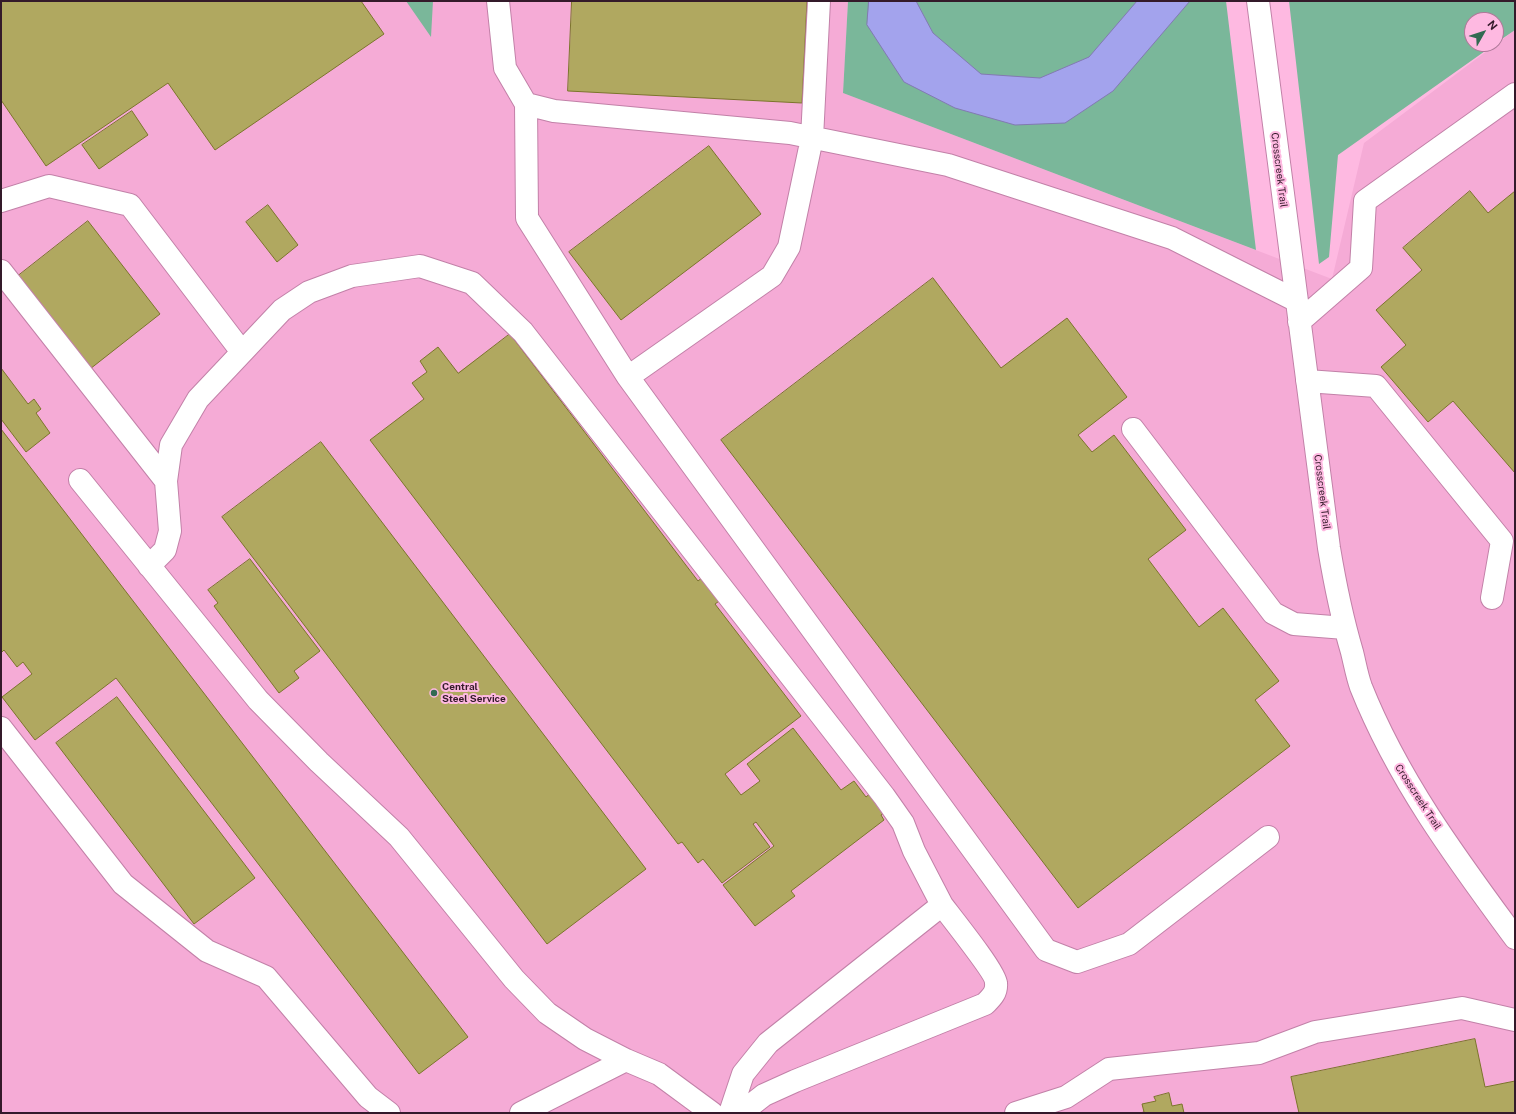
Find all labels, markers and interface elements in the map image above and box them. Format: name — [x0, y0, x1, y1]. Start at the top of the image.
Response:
north arrow — [1464, 12, 1504, 52]
text: N — [1485, 18, 1500, 32]
street label: Crosscreek Trail — [1268, 132, 1290, 208]
street label: Crosscreek Trail — [1311, 454, 1333, 530]
place label: Central Steel Service — [442, 681, 506, 704]
marker: Central Steel Service — [429, 688, 439, 698]
street label: Crosscreek Trail — [1392, 762, 1444, 832]

